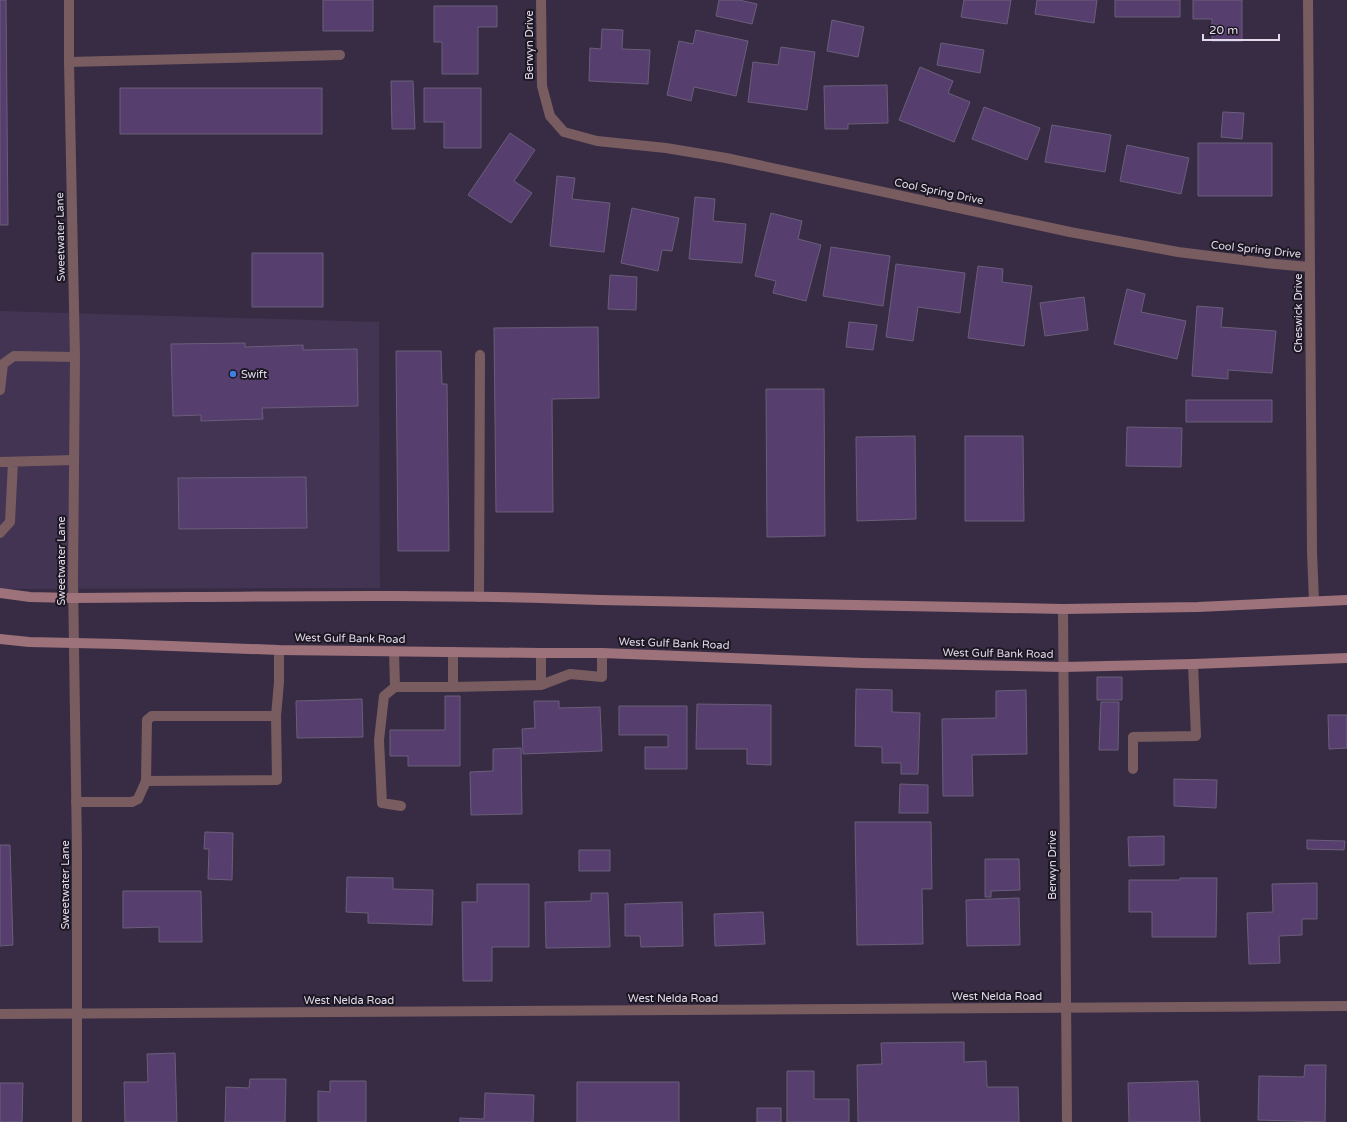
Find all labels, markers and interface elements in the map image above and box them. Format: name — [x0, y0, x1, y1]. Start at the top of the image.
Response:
street label: Berwyn Drive — [523, 10, 536, 80]
scale bar — [1203, 16, 1279, 42]
text: 20 m — [1209, 23, 1238, 37]
street label: Cool Spring Drive — [893, 176, 985, 207]
street label: Sweetwater Lane — [53, 192, 68, 282]
street label: Cool Spring Drive — [1210, 238, 1302, 261]
street label: Cheswick Drive — [1292, 273, 1305, 353]
place label: Swift — [241, 368, 267, 381]
marker: Swift — [228, 369, 238, 379]
street label: Sweetwater Lane — [55, 516, 68, 606]
street label: West Gulf Bank Road — [294, 631, 406, 646]
street label: West Gulf Bank Road — [618, 635, 730, 652]
street label: West Gulf Bank Road — [942, 646, 1054, 661]
street label: Berwyn Drive — [1046, 830, 1059, 900]
street label: Sweetwater Lane — [59, 840, 72, 930]
street label: West Nelda Road — [952, 990, 1042, 1003]
street label: West Nelda Road — [628, 992, 718, 1005]
street label: West Nelda Road — [304, 994, 394, 1007]

